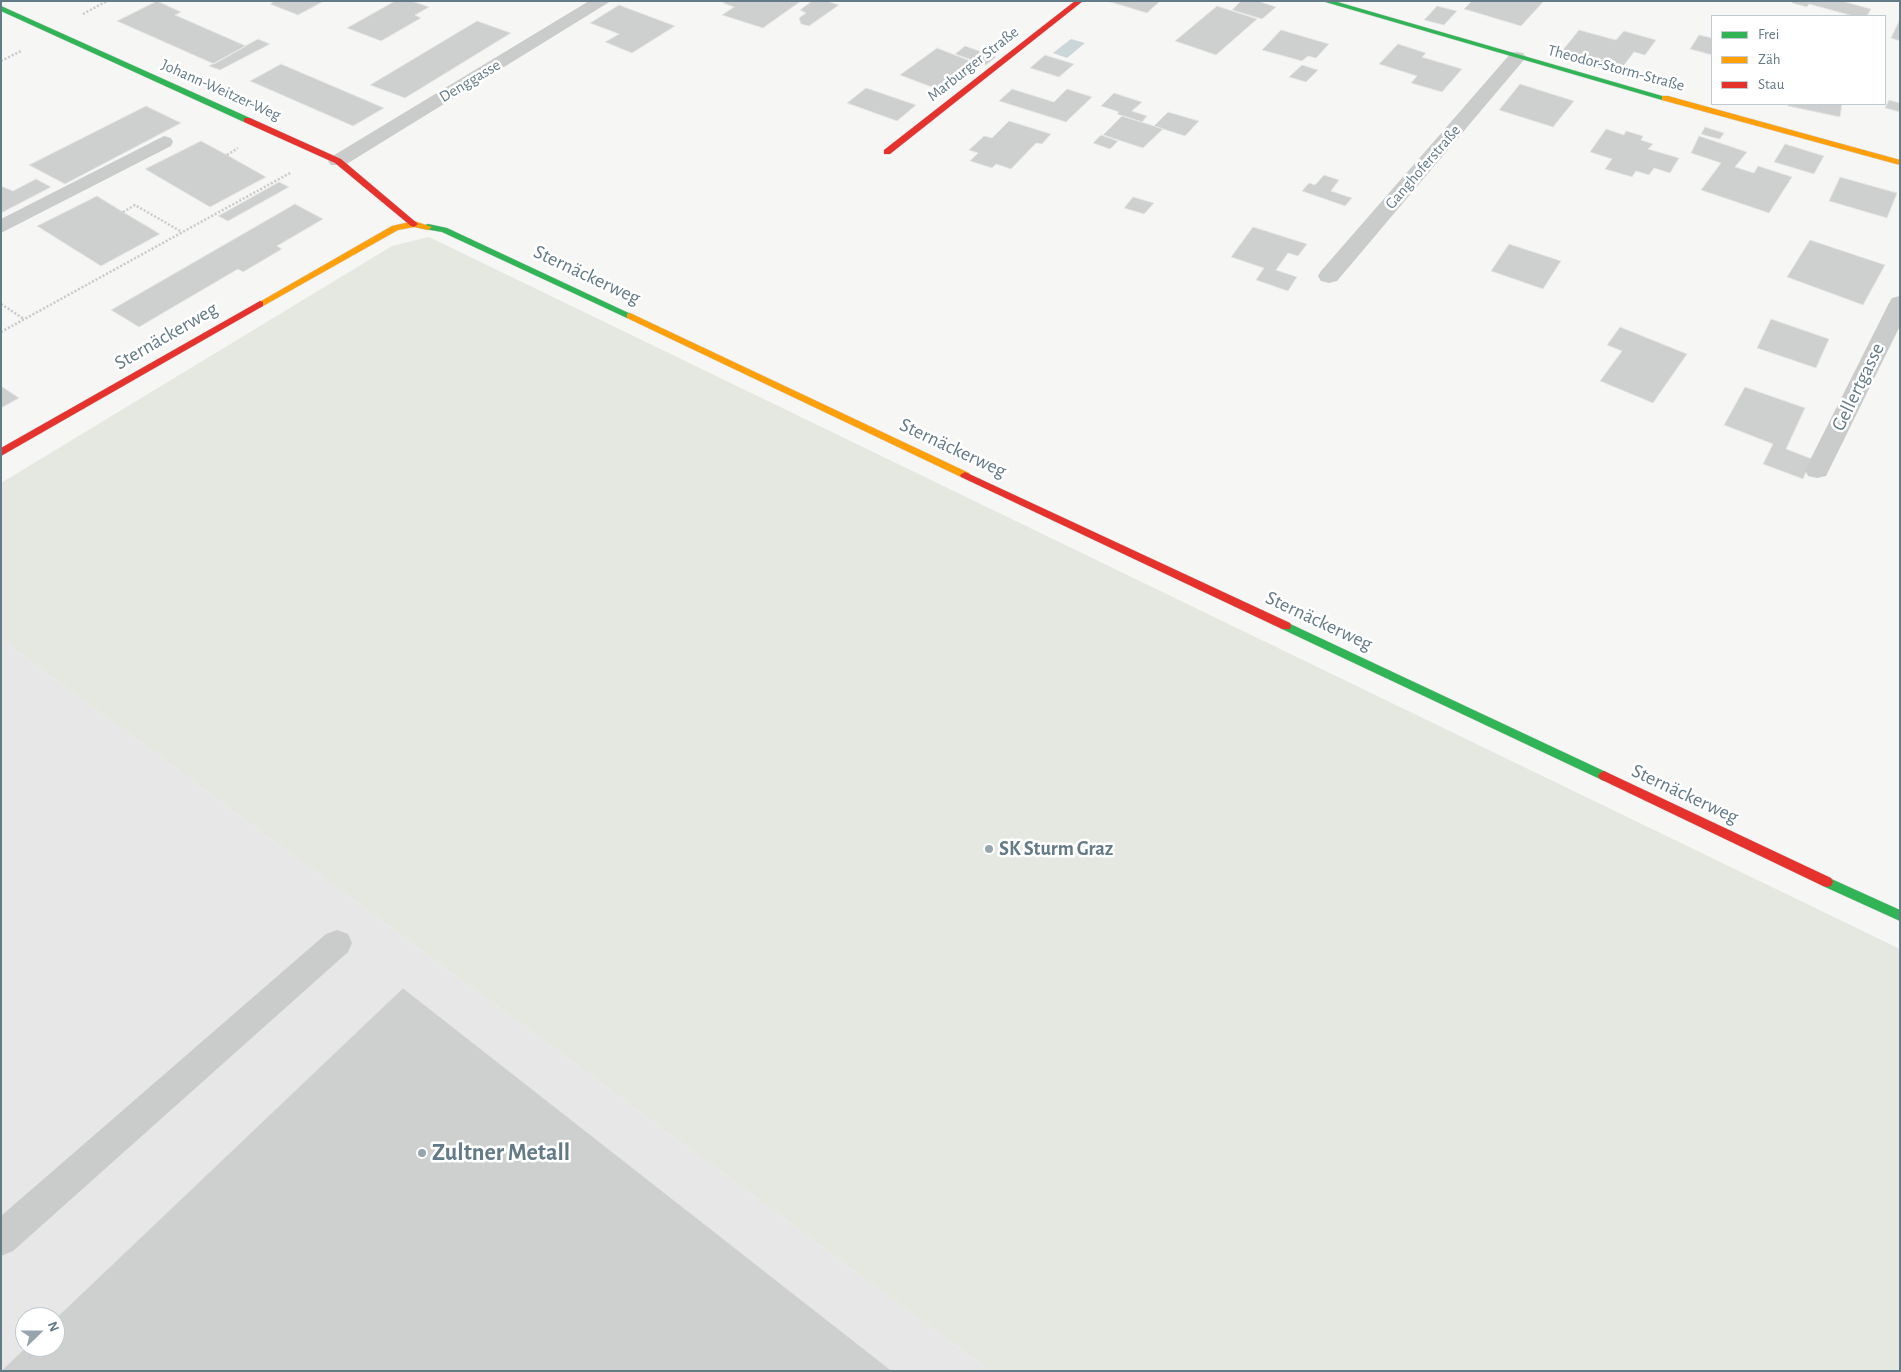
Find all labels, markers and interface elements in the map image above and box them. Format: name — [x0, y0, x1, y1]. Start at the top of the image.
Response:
legend — [1711, 15, 1886, 105]
street label: Marburger Straße — [924, 22, 1022, 106]
text: Frei — [1758, 27, 1779, 42]
street label: Theodor-Storm-Straße — [1545, 40, 1687, 96]
text: Zäh — [1758, 52, 1781, 67]
street label: Johann-Weitzer-Weg — [158, 55, 284, 125]
street label: Denggasse — [436, 55, 504, 107]
text: Stau — [1758, 77, 1784, 92]
street label: Ganghoferstraße — [1381, 121, 1465, 213]
street label: Sternäckerweg — [530, 240, 644, 310]
street label: Sternäckerweg — [110, 297, 222, 375]
street label: Gellertgasse — [1826, 339, 1890, 435]
street label: Sternäckerweg — [896, 413, 1010, 483]
street label: Sternäckerweg — [1262, 586, 1376, 656]
street label: Sternäckerweg — [1628, 759, 1742, 829]
place label: SK Sturm Graz — [999, 837, 1113, 861]
marker: SK Sturm Graz — [983, 843, 995, 855]
place label: Zultner Metall — [432, 1139, 570, 1167]
marker: Zultner Metall — [416, 1147, 428, 1159]
north arrow — [15, 1307, 65, 1357]
text: N — [45, 1320, 61, 1334]

